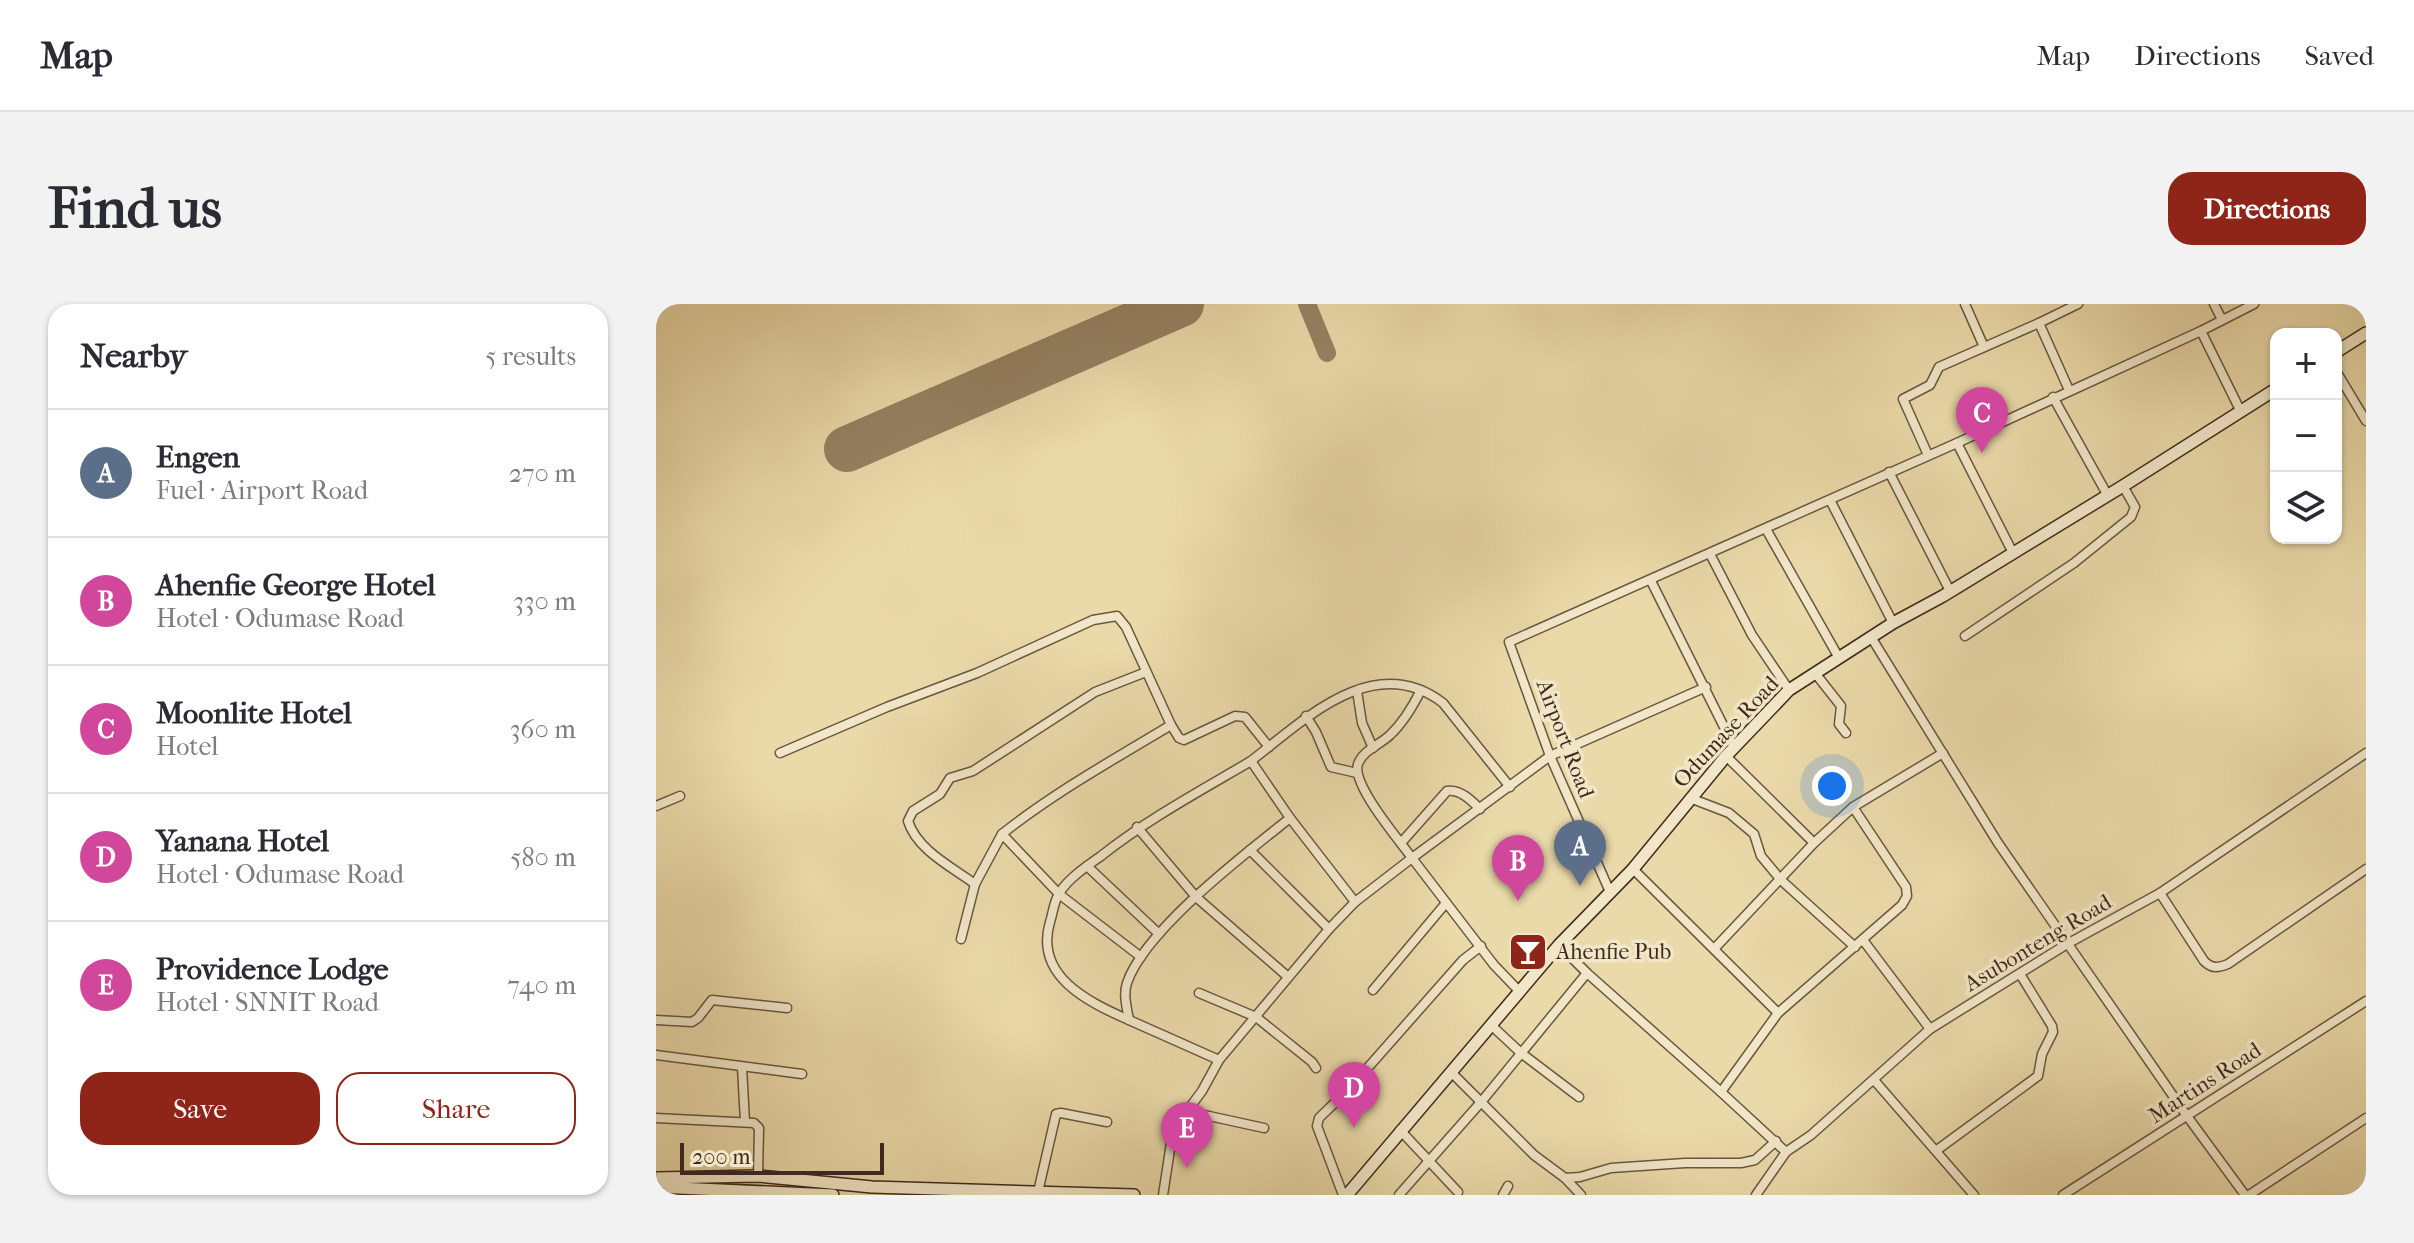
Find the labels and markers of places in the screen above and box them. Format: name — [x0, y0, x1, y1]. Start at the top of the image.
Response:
pin: C — [1956, 387, 2008, 453]
pin: A — [1554, 820, 1606, 886]
pin: B — [1492, 835, 1544, 901]
bar icon: Ahenfie Pub — [1507, 931, 1549, 973]
place label: Ahenfie Pub — [1555, 939, 1671, 965]
pin: D — [1328, 1062, 1380, 1128]
pin: E — [1161, 1102, 1213, 1168]

